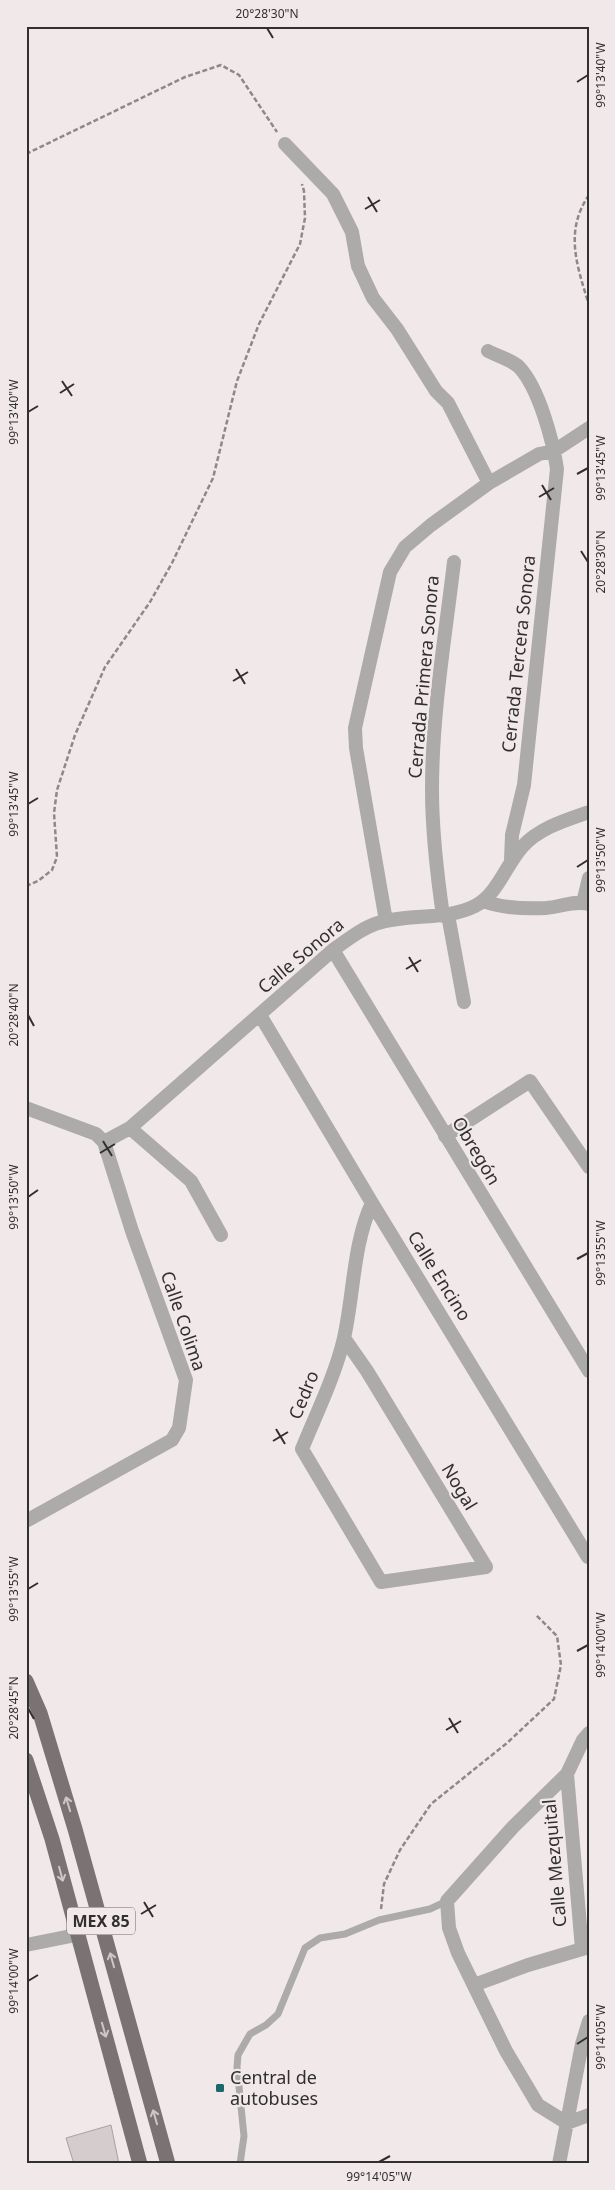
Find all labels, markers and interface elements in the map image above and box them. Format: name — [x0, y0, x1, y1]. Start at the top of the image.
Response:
text: 20°28'30"N — [235, 5, 299, 22]
text: 99°13'40"W — [592, 42, 609, 108]
text: 99°13'40"W — [5, 379, 22, 445]
text: 99°13'45"W — [592, 435, 609, 501]
text: 20°28'30"N — [592, 530, 609, 594]
street label: Cerrada Tercera Sonora — [496, 554, 540, 754]
street label: Cerrada Primera Sonora — [402, 574, 444, 779]
text: 99°13'45"W — [5, 771, 22, 837]
text: 99°13'50"W — [592, 827, 609, 893]
street label: Calle Sonora — [252, 912, 349, 998]
text: 20°28'40"N — [5, 983, 22, 1047]
street label: Obregón — [447, 1112, 507, 1189]
text: 99°13'50"W — [5, 1164, 22, 1230]
text: 99°13'55"W — [592, 1220, 609, 1286]
street label: Calle Encino — [403, 1226, 477, 1325]
street label: Calle Colima — [156, 1268, 212, 1374]
street label: Cedro — [282, 1367, 324, 1423]
street label: Nogal — [437, 1459, 483, 1514]
text: 99°13'55"W — [5, 1556, 22, 1622]
text: 99°14'00"W — [592, 1612, 609, 1678]
text: 20°28'45"N — [5, 1676, 22, 1740]
one-way arrow — [62, 1796, 72, 1812]
street label: Calle Mezquital — [536, 1798, 572, 1928]
one-way arrow — [56, 1865, 66, 1881]
road number: MEX 85 — [67, 1908, 135, 1934]
text: 99°14'00"W — [5, 1948, 22, 2014]
one-way arrow — [106, 1953, 116, 1969]
text: 99°14'05"W — [592, 2004, 609, 2070]
one-way arrow — [99, 2022, 109, 2038]
place label: Central de autobuses — [230, 2065, 318, 2110]
marker: Central de autobuses — [214, 2082, 226, 2094]
one-way arrow — [150, 2109, 160, 2125]
text: 99°14'05"W — [346, 2168, 412, 2185]

